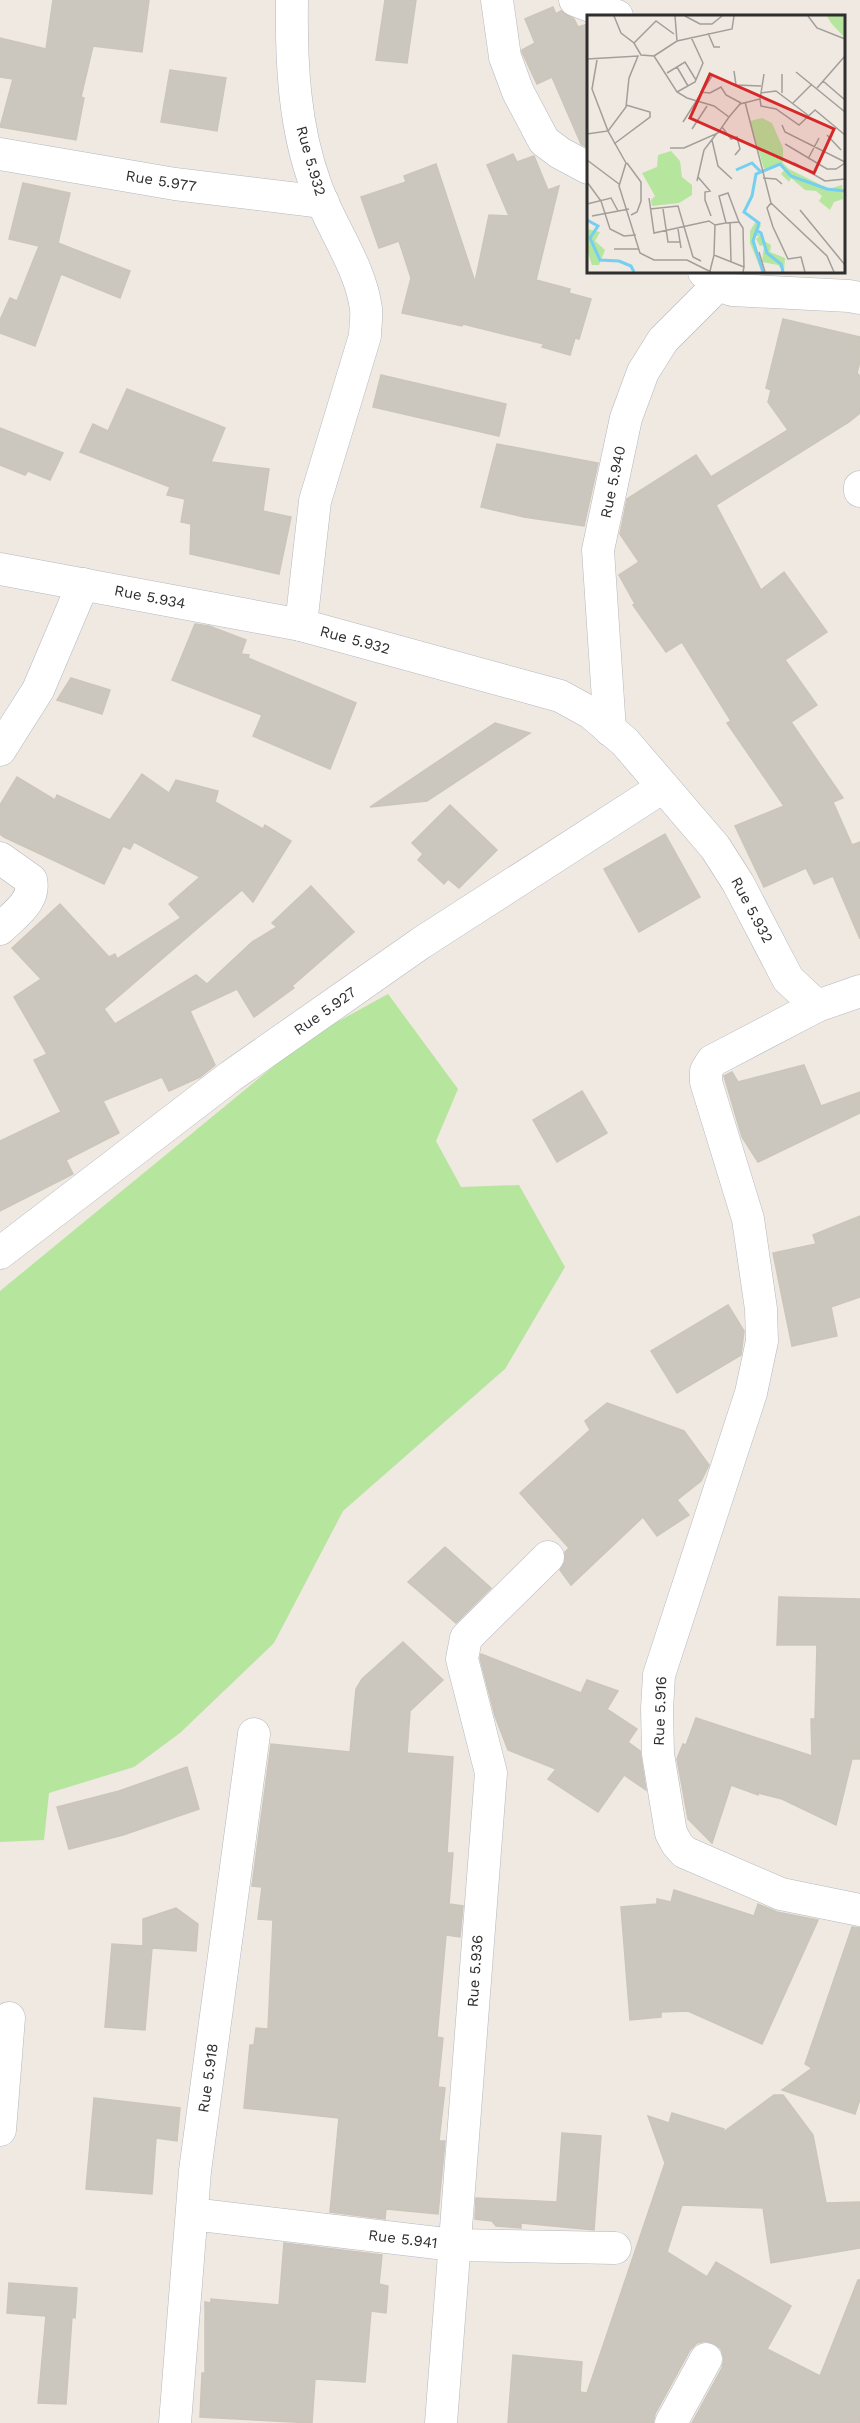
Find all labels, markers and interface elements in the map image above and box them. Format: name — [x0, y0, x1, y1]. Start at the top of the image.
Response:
inset map — [587, 15, 845, 273]
street label: Rue 5.932 — [292, 124, 330, 198]
street label: Rue 5.977 — [124, 167, 198, 195]
street label: Rue 5.940 — [597, 444, 629, 520]
street label: Rue 5.934 — [113, 581, 187, 613]
street label: Rue 5.932 — [318, 622, 392, 658]
street label: Rue 5.932 — [727, 874, 777, 946]
street label: Rue 5.927 — [290, 983, 360, 1039]
street label: Rue 5.916 — [650, 1676, 670, 1746]
street label: Rue 5.936 — [463, 1934, 487, 2008]
street label: Rue 5.918 — [194, 2042, 222, 2114]
street label: Rue 5.941 — [367, 2226, 439, 2252]

